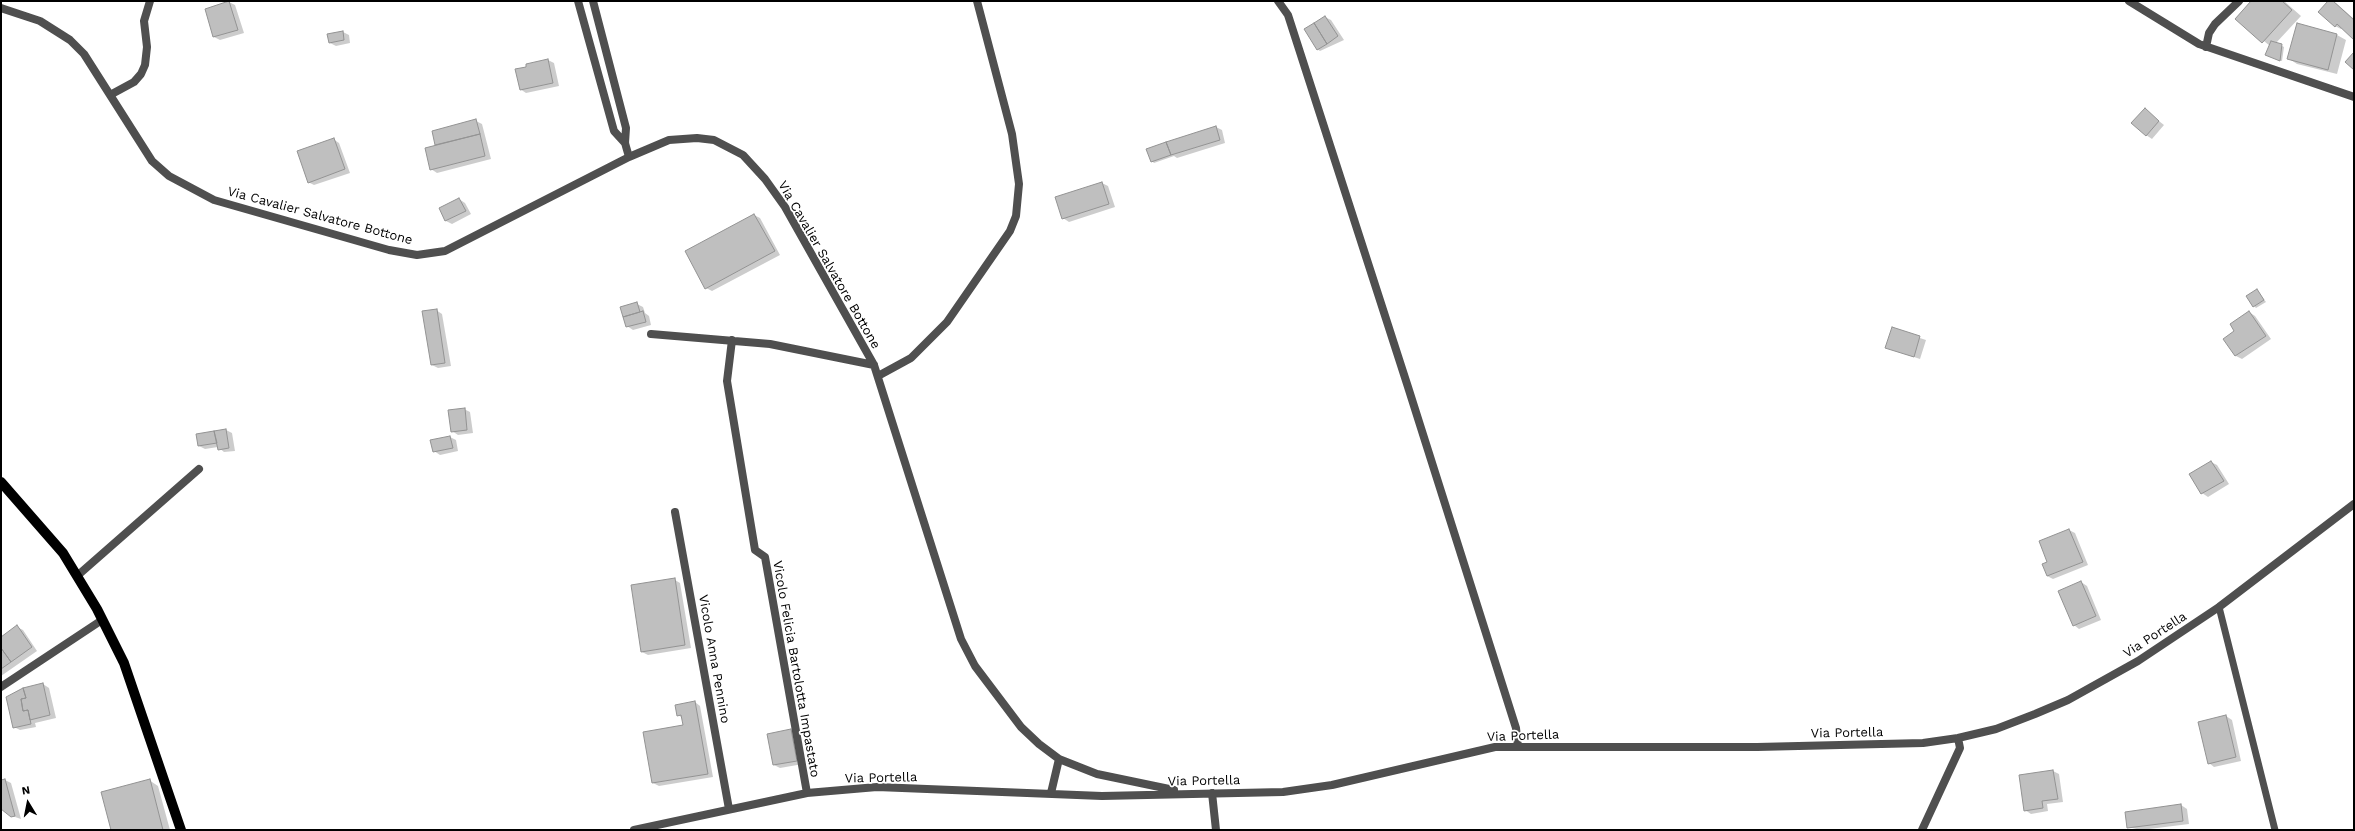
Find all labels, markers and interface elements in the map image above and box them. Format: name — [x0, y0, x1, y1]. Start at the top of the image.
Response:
street label: Via Cavalier Salvatore Bottone — [774, 178, 884, 352]
street label: Via Cavalier Salvatore Bottone — [226, 184, 414, 248]
street label: Vicolo Felicia Bartolotta Impastato — [769, 559, 823, 779]
street label: Vicolo Anna Pennino — [695, 593, 733, 725]
street label: Via Portella — [2120, 609, 2190, 661]
street label: Via Portella — [1811, 725, 1883, 741]
street label: Via Portella — [1487, 727, 1559, 745]
street label: Via Portella — [845, 770, 917, 786]
street label: Via Portella — [1168, 773, 1240, 789]
north arrow — [8, 783, 48, 823]
text: N — [21, 784, 31, 798]

